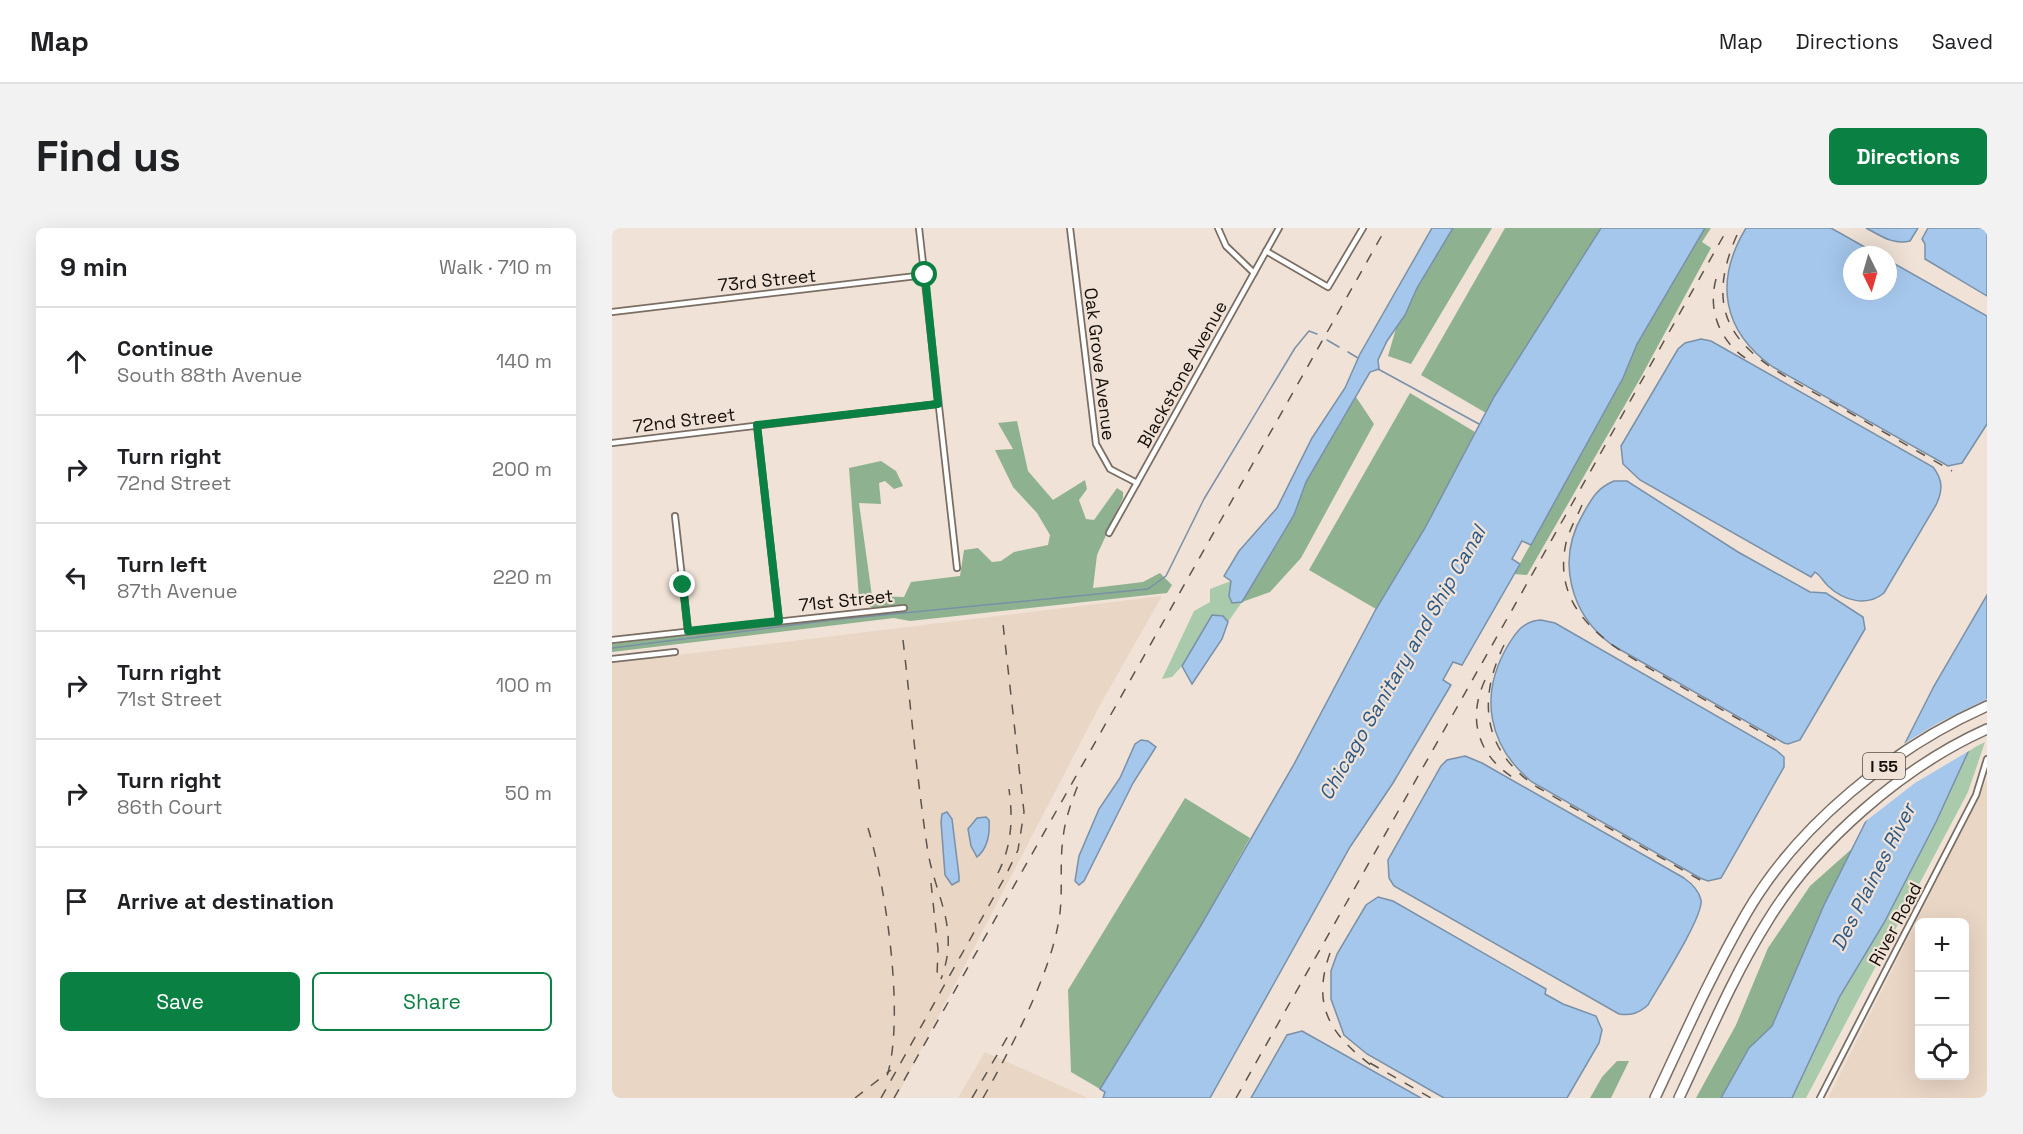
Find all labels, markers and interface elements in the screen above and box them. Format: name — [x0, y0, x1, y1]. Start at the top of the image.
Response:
text: Map — [30, 23, 89, 59]
text: Map — [1719, 28, 1763, 55]
text: Directions — [1796, 28, 1899, 55]
text: Saved — [1932, 28, 1993, 55]
button: Directions — [1829, 128, 1987, 185]
text: Find us — [36, 130, 181, 183]
north arrow — [1843, 246, 1897, 300]
text: 9 min — [60, 250, 128, 284]
text: Walk · 710 m — [439, 254, 552, 280]
route start — [911, 261, 937, 287]
street label: 73rd Street — [717, 263, 817, 297]
street label: Oak Grove Avenue — [1079, 286, 1121, 442]
street label: Blackstone Avenue — [1132, 296, 1232, 452]
text: Continue — [117, 334, 213, 362]
icon: ahead — [60, 345, 93, 378]
text: 140 m — [496, 348, 552, 374]
text: South 88th Avenue — [117, 362, 302, 388]
street label: 72nd Street — [631, 402, 737, 438]
text: Turn right — [117, 442, 222, 470]
icon: right — [60, 453, 93, 486]
text: 200 m — [492, 456, 552, 482]
text: 72nd Street — [117, 470, 232, 496]
water label: Chicago Sanitary and Ship Canal — [1313, 519, 1492, 805]
text: Turn left — [117, 550, 207, 578]
icon: left — [60, 561, 93, 594]
text: 220 m — [493, 564, 552, 590]
route end — [669, 571, 695, 597]
text: 87th Avenue — [117, 578, 237, 604]
street label: 71st Street — [798, 584, 894, 616]
text: Turn right — [117, 658, 222, 686]
icon: right — [60, 669, 93, 702]
text: 100 m — [496, 672, 552, 698]
text: 71st Street — [117, 686, 222, 712]
road number: I 55 — [1863, 753, 1905, 779]
text: Turn right — [117, 766, 222, 794]
icon: right — [60, 777, 93, 810]
text: 50 m — [505, 780, 552, 806]
text: 86th Court — [117, 794, 222, 820]
water label: Des Plaines River — [1825, 797, 1922, 955]
street label: River Road — [1863, 878, 1927, 970]
icon: arrive — [60, 885, 93, 918]
text: Arrive at destination — [117, 887, 334, 915]
map controls — [1915, 918, 1969, 1080]
button: + — [1915, 918, 1969, 972]
button: Save — [60, 972, 300, 1031]
button: Share — [312, 972, 552, 1031]
button: − — [1915, 972, 1969, 1026]
button: locate — [1915, 1026, 1969, 1080]

